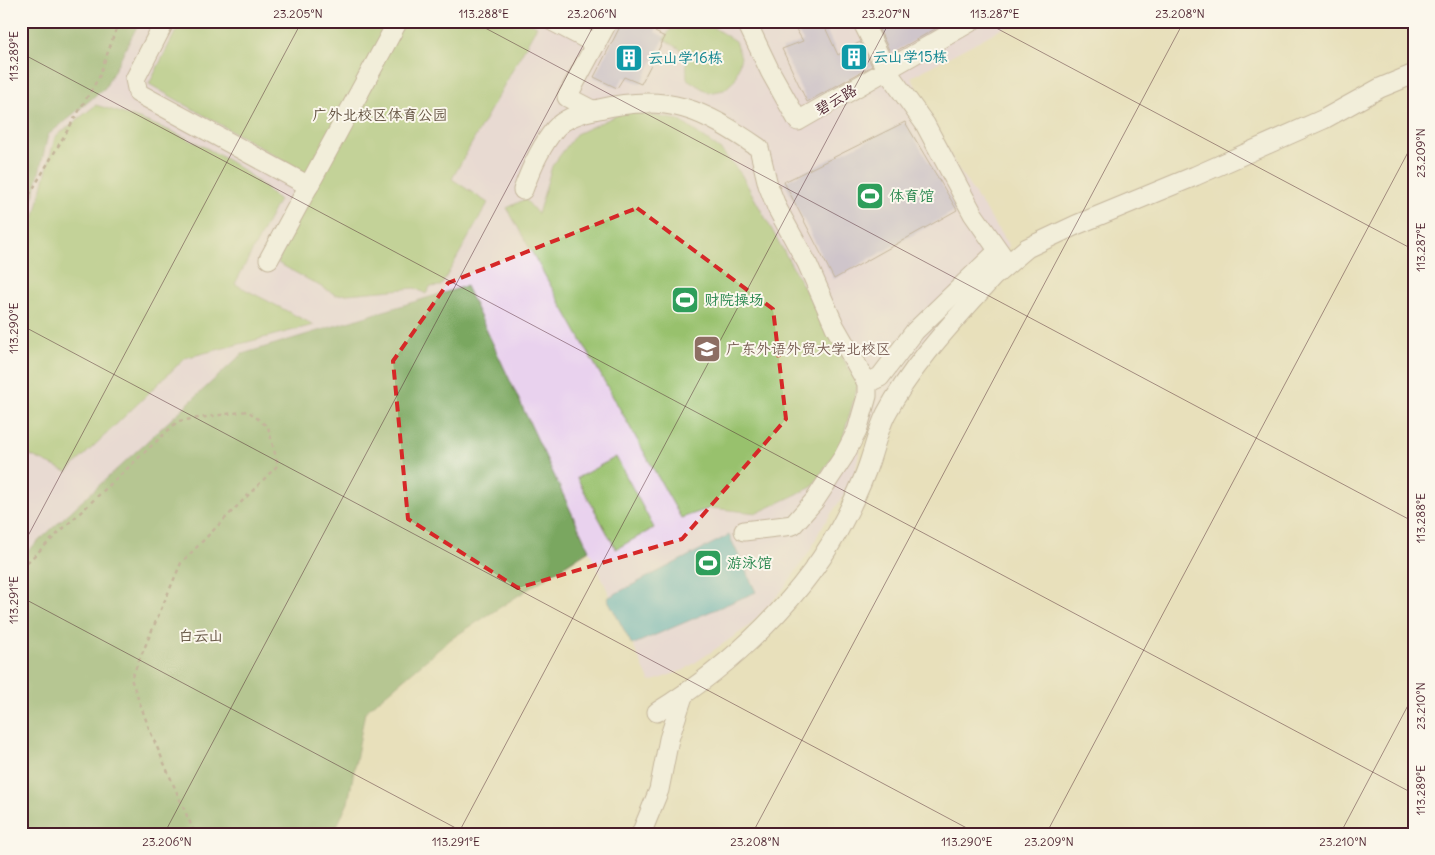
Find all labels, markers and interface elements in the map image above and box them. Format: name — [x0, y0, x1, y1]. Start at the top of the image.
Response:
text: 23.205°N — [273, 6, 323, 21]
text: 113.288°E — [459, 6, 509, 21]
text: 23.206°N — [567, 6, 617, 21]
text: 23.207°N — [862, 6, 910, 21]
text: 113.287°E — [970, 6, 1020, 21]
text: 23.208°N — [1155, 6, 1205, 21]
text: 113.289°E — [6, 31, 21, 81]
building icon: 云山学15栋 — [839, 42, 869, 72]
building icon: 云山学16栋 — [614, 43, 644, 73]
place label: 云山学15栋 — [873, 47, 948, 66]
place label: 云山学16栋 — [648, 48, 723, 67]
street label: 碧云路 — [812, 80, 860, 119]
park label: 广外北校区体育公园 — [312, 105, 448, 124]
text: 23.209°N — [1413, 128, 1428, 178]
sports icon: 体育馆 — [855, 181, 885, 211]
place label: 体育馆 — [889, 186, 934, 205]
text: 113.287°E — [1413, 222, 1428, 272]
sports icon: 财院操场 — [670, 285, 700, 315]
place label: 财院操场 — [704, 290, 764, 309]
text: 113.290°E — [6, 302, 21, 354]
school or university icon: 广东外语外贸大学北校区 — [692, 334, 722, 364]
place label: 广东外语外贸大学北校区 — [726, 339, 891, 358]
text: 113.288°E — [1413, 493, 1428, 543]
sports icon: 游泳馆 — [693, 548, 723, 578]
place label: 游泳馆 — [727, 553, 772, 572]
text: 113.291°E — [6, 576, 21, 624]
park label: 白云山 — [178, 626, 224, 645]
text: 23.210°N — [1413, 682, 1428, 730]
text: 113.289°E — [1413, 765, 1428, 815]
text: 23.206°N — [142, 834, 192, 849]
text: 113.291°E — [432, 834, 480, 849]
text: 23.208°N — [730, 834, 780, 849]
text: 113.290°E — [941, 834, 993, 849]
text: 23.209°N — [1024, 834, 1074, 849]
text: 23.210°N — [1319, 834, 1367, 849]

